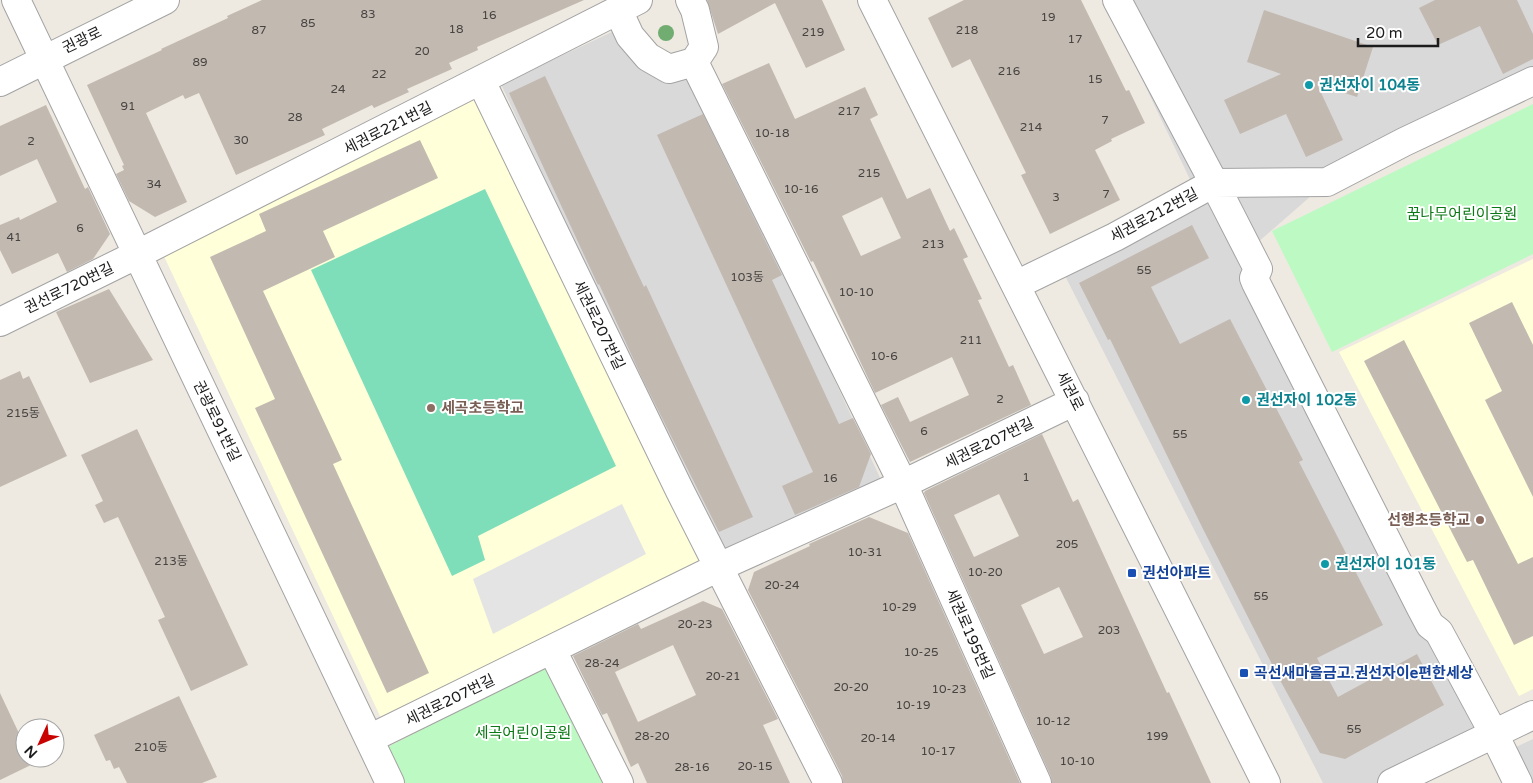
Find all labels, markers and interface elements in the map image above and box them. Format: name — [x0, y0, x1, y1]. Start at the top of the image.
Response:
house number: 83 — [360, 7, 376, 21]
house number: 16 — [481, 8, 497, 22]
house number: 19 — [1040, 10, 1056, 24]
scale bar — [1358, 15, 1438, 47]
house number: 85 — [300, 16, 316, 30]
house number: 18 — [448, 22, 464, 36]
street label: 권광로 — [59, 23, 105, 57]
house number: 87 — [251, 23, 267, 37]
house number: 218 — [956, 23, 978, 37]
text: 20 m — [1366, 24, 1403, 42]
house number: 219 — [802, 25, 824, 39]
house number: 17 — [1067, 32, 1083, 46]
house number: 20 — [414, 44, 430, 58]
house number: 89 — [192, 55, 208, 69]
house number: 216 — [998, 64, 1020, 78]
house number: 22 — [371, 67, 387, 81]
house number: 15 — [1087, 72, 1103, 86]
place label: 권선자이 104동 — [1319, 76, 1420, 94]
marker: 권선자이 104동 — [1303, 79, 1315, 91]
house number: 24 — [330, 82, 346, 96]
street label: 세권로221번길 — [341, 98, 435, 158]
house number: 91 — [120, 99, 136, 113]
house number: 217 — [838, 104, 860, 118]
house number: 28 — [287, 110, 303, 124]
house number: 7 — [1101, 113, 1109, 127]
house number: 214 — [1020, 120, 1043, 134]
house number: 10-18 — [754, 126, 790, 140]
house number: 30 — [233, 133, 249, 147]
house number: 2 — [27, 134, 35, 148]
house number: 215 — [858, 166, 880, 180]
house number: 34 — [146, 177, 162, 191]
house number: 10-16 — [783, 182, 819, 196]
street label: 세권로212번길 — [1107, 184, 1201, 246]
house number: 7 — [1102, 187, 1110, 201]
house number: 3 — [1052, 190, 1060, 204]
park label: 꿈나무어린이공원 — [1407, 205, 1517, 223]
house number: 6 — [76, 221, 84, 235]
house number: 41 — [6, 230, 22, 244]
house number: 213 — [922, 237, 944, 251]
street label: 권선로720번길 — [21, 259, 117, 317]
house number: 55 — [1136, 263, 1152, 277]
house number: 103동 — [730, 270, 764, 284]
street label: 세권로207번길 — [570, 277, 628, 373]
house number: 10-10 — [838, 285, 874, 299]
house number: 211 — [960, 333, 982, 347]
house number: 10-6 — [870, 349, 898, 363]
street label: 세권로 — [1053, 368, 1087, 414]
street label: 권광로91번길 — [190, 378, 244, 464]
place label: 권선자이 102동 — [1256, 391, 1357, 409]
house number: 2 — [996, 392, 1004, 406]
marker: 권선자이 102동 — [1240, 394, 1252, 406]
place label: 세곡초등학교 — [441, 399, 524, 417]
marker: 세곡초등학교 — [425, 402, 437, 414]
house number: 215동 — [6, 406, 40, 420]
street label: 세권로207번길 — [941, 414, 1037, 472]
house number: 6 — [920, 424, 928, 438]
house number: 55 — [1172, 427, 1188, 441]
house number: 1 — [1022, 470, 1030, 484]
house number: 16 — [822, 471, 838, 485]
place label: 선행초등학교 — [1387, 511, 1470, 529]
marker: 선행초등학교 — [1474, 514, 1486, 526]
house number: 205 — [1056, 537, 1078, 551]
house number: 10-31 — [847, 545, 883, 559]
house number: 213동 — [154, 554, 188, 568]
place label: 권선자이 101동 — [1335, 555, 1436, 573]
marker: 권선자이 101동 — [1319, 558, 1331, 570]
place label: 권선아파트 — [1142, 564, 1211, 582]
house number: 10-20 — [967, 565, 1003, 579]
marker: 권선아파트 — [1126, 567, 1138, 579]
house number: 20-24 — [764, 578, 800, 592]
street label: 세권로195번길 — [942, 586, 998, 682]
house number: 55 — [1253, 589, 1269, 603]
house number: 10-29 — [881, 600, 917, 614]
house number: 20-23 — [677, 617, 713, 631]
house number: 203 — [1098, 623, 1120, 637]
house number: 10-25 — [903, 645, 939, 659]
house number: 28-24 — [584, 656, 620, 670]
place label: 곡선새마을금고.권선자이e편한세상 — [1254, 664, 1474, 682]
marker: 곡선새마을금고.권선자이e편한세상 — [1238, 667, 1250, 679]
house number: 20-21 — [705, 669, 741, 683]
street label: 세권로207번길 — [402, 671, 498, 729]
house number: 20-20 — [833, 680, 869, 694]
house number: 10-23 — [931, 682, 967, 696]
house number: 10-19 — [895, 698, 931, 712]
house number: 10-12 — [1035, 714, 1071, 728]
north arrow — [15, 718, 65, 768]
house number: 55 — [1346, 722, 1362, 736]
park label: 세곡어린이공원 — [475, 724, 571, 742]
house number: 28-20 — [634, 729, 670, 743]
house number: 199 — [1146, 729, 1168, 743]
house number: 20-14 — [860, 731, 896, 745]
house number: 210동 — [134, 740, 168, 754]
text: N — [21, 742, 41, 762]
house number: 10-17 — [920, 744, 956, 758]
house number: 10-10 — [1059, 754, 1095, 768]
house number: 20-15 — [737, 759, 773, 773]
house number: 28-16 — [674, 760, 710, 774]

